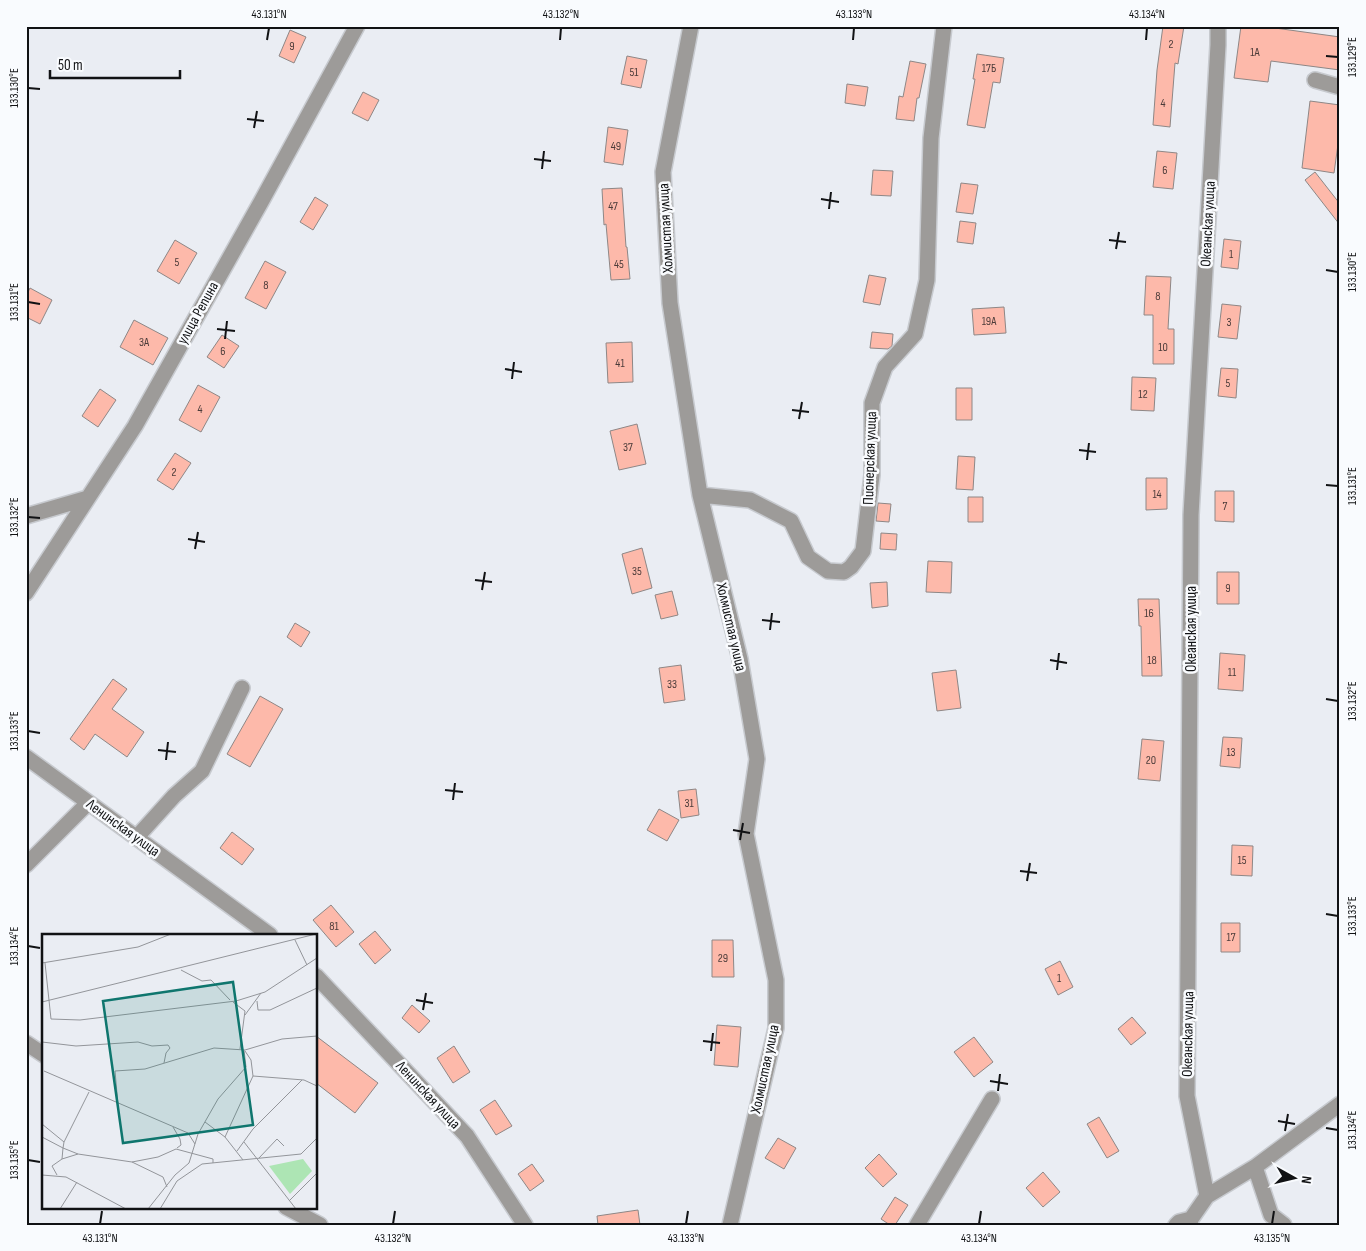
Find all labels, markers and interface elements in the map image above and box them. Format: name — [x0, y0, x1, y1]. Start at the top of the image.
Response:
text: 43.131°N — [251, 7, 287, 22]
text: 43.132°N — [543, 7, 579, 22]
text: 43.133°N — [836, 7, 872, 22]
text: 43.134°N — [1129, 7, 1165, 22]
house number: 2 — [1169, 37, 1174, 52]
text: 133.129°E — [1345, 37, 1360, 77]
house number: 9 — [289, 39, 295, 54]
house number: 1А — [1250, 45, 1261, 60]
scale bar — [50, 48, 180, 80]
text: 50 m — [58, 56, 83, 75]
house number: 17Б — [982, 61, 996, 76]
house number: 51 — [629, 65, 639, 80]
text: 133.130°E — [7, 68, 22, 108]
house number: 4 — [1160, 96, 1166, 111]
house number: 49 — [611, 139, 621, 154]
house number: 6 — [1162, 163, 1168, 178]
street label: Океанская улица — [1196, 180, 1220, 267]
street label: Холмистая улица — [654, 182, 678, 274]
house number: 47 — [608, 199, 618, 214]
house number: 1 — [1229, 247, 1234, 262]
text: 133.130°E — [1345, 252, 1360, 292]
house number: 5 — [175, 255, 180, 270]
house number: 45 — [614, 257, 624, 272]
street label: улица Репина — [173, 278, 223, 348]
house number: 8 — [263, 278, 269, 293]
text: 133.131°E — [7, 283, 22, 321]
house number: 8 — [1155, 289, 1161, 304]
house number: 19А — [982, 314, 997, 329]
house number: 3 — [1226, 315, 1232, 330]
house number: 3А — [139, 335, 150, 350]
house number: 10 — [1158, 340, 1168, 355]
house number: 6 — [220, 344, 226, 359]
house number: 41 — [615, 356, 625, 371]
house number: 5 — [1226, 376, 1231, 391]
house number: 12 — [1138, 387, 1148, 402]
house number: 4 — [197, 402, 203, 417]
street label: Пионерская улица — [859, 411, 881, 505]
house number: 37 — [623, 440, 633, 455]
house number: 2 — [172, 465, 177, 480]
text: 133.131°E — [1345, 467, 1360, 505]
house number: 14 — [1152, 487, 1162, 502]
text: 133.132°E — [7, 497, 22, 537]
house number: 7 — [1223, 499, 1228, 514]
house number: 35 — [632, 564, 642, 579]
street label: Холмистая улица — [711, 580, 750, 673]
house number: 9 — [1225, 581, 1231, 596]
street label: Океанская улица — [1182, 586, 1201, 672]
house number: 16 — [1144, 606, 1154, 621]
house number: 18 — [1147, 653, 1157, 668]
house number: 11 — [1228, 665, 1237, 680]
house number: 33 — [667, 677, 677, 692]
text: 133.132°E — [1345, 681, 1360, 721]
text: 133.133°E — [7, 711, 22, 751]
house number: 13 — [1226, 745, 1236, 760]
house number: 20 — [1146, 753, 1156, 768]
street label: Ленинская улица — [82, 794, 164, 861]
house number: 31 — [684, 796, 694, 811]
house number: 15 — [1237, 853, 1247, 868]
text: 133.133°E — [1345, 896, 1360, 936]
house number: 81 — [329, 919, 340, 934]
text: 133.134°E — [7, 926, 22, 965]
house number: 17 — [1227, 930, 1236, 945]
inset map — [42, 934, 318, 1208]
house number: 29 — [718, 951, 728, 966]
house number: 1 — [1057, 971, 1062, 986]
street label: Океанская улица — [1178, 991, 1198, 1077]
street label: Холмистая улица — [746, 1023, 784, 1116]
street label: Ленинская улица — [391, 1056, 465, 1133]
text: 133.134°E — [1345, 1110, 1360, 1149]
text: 133.135°E — [7, 1140, 22, 1180]
north arrow — [1268, 1154, 1318, 1204]
text: N — [1297, 1175, 1315, 1185]
text: 43.131°N — [82, 1231, 118, 1246]
text: 43.132°N — [375, 1231, 411, 1246]
text: 43.133°N — [668, 1231, 704, 1246]
text: 43.134°N — [961, 1231, 997, 1246]
text: 43.135°N — [1254, 1231, 1290, 1246]

